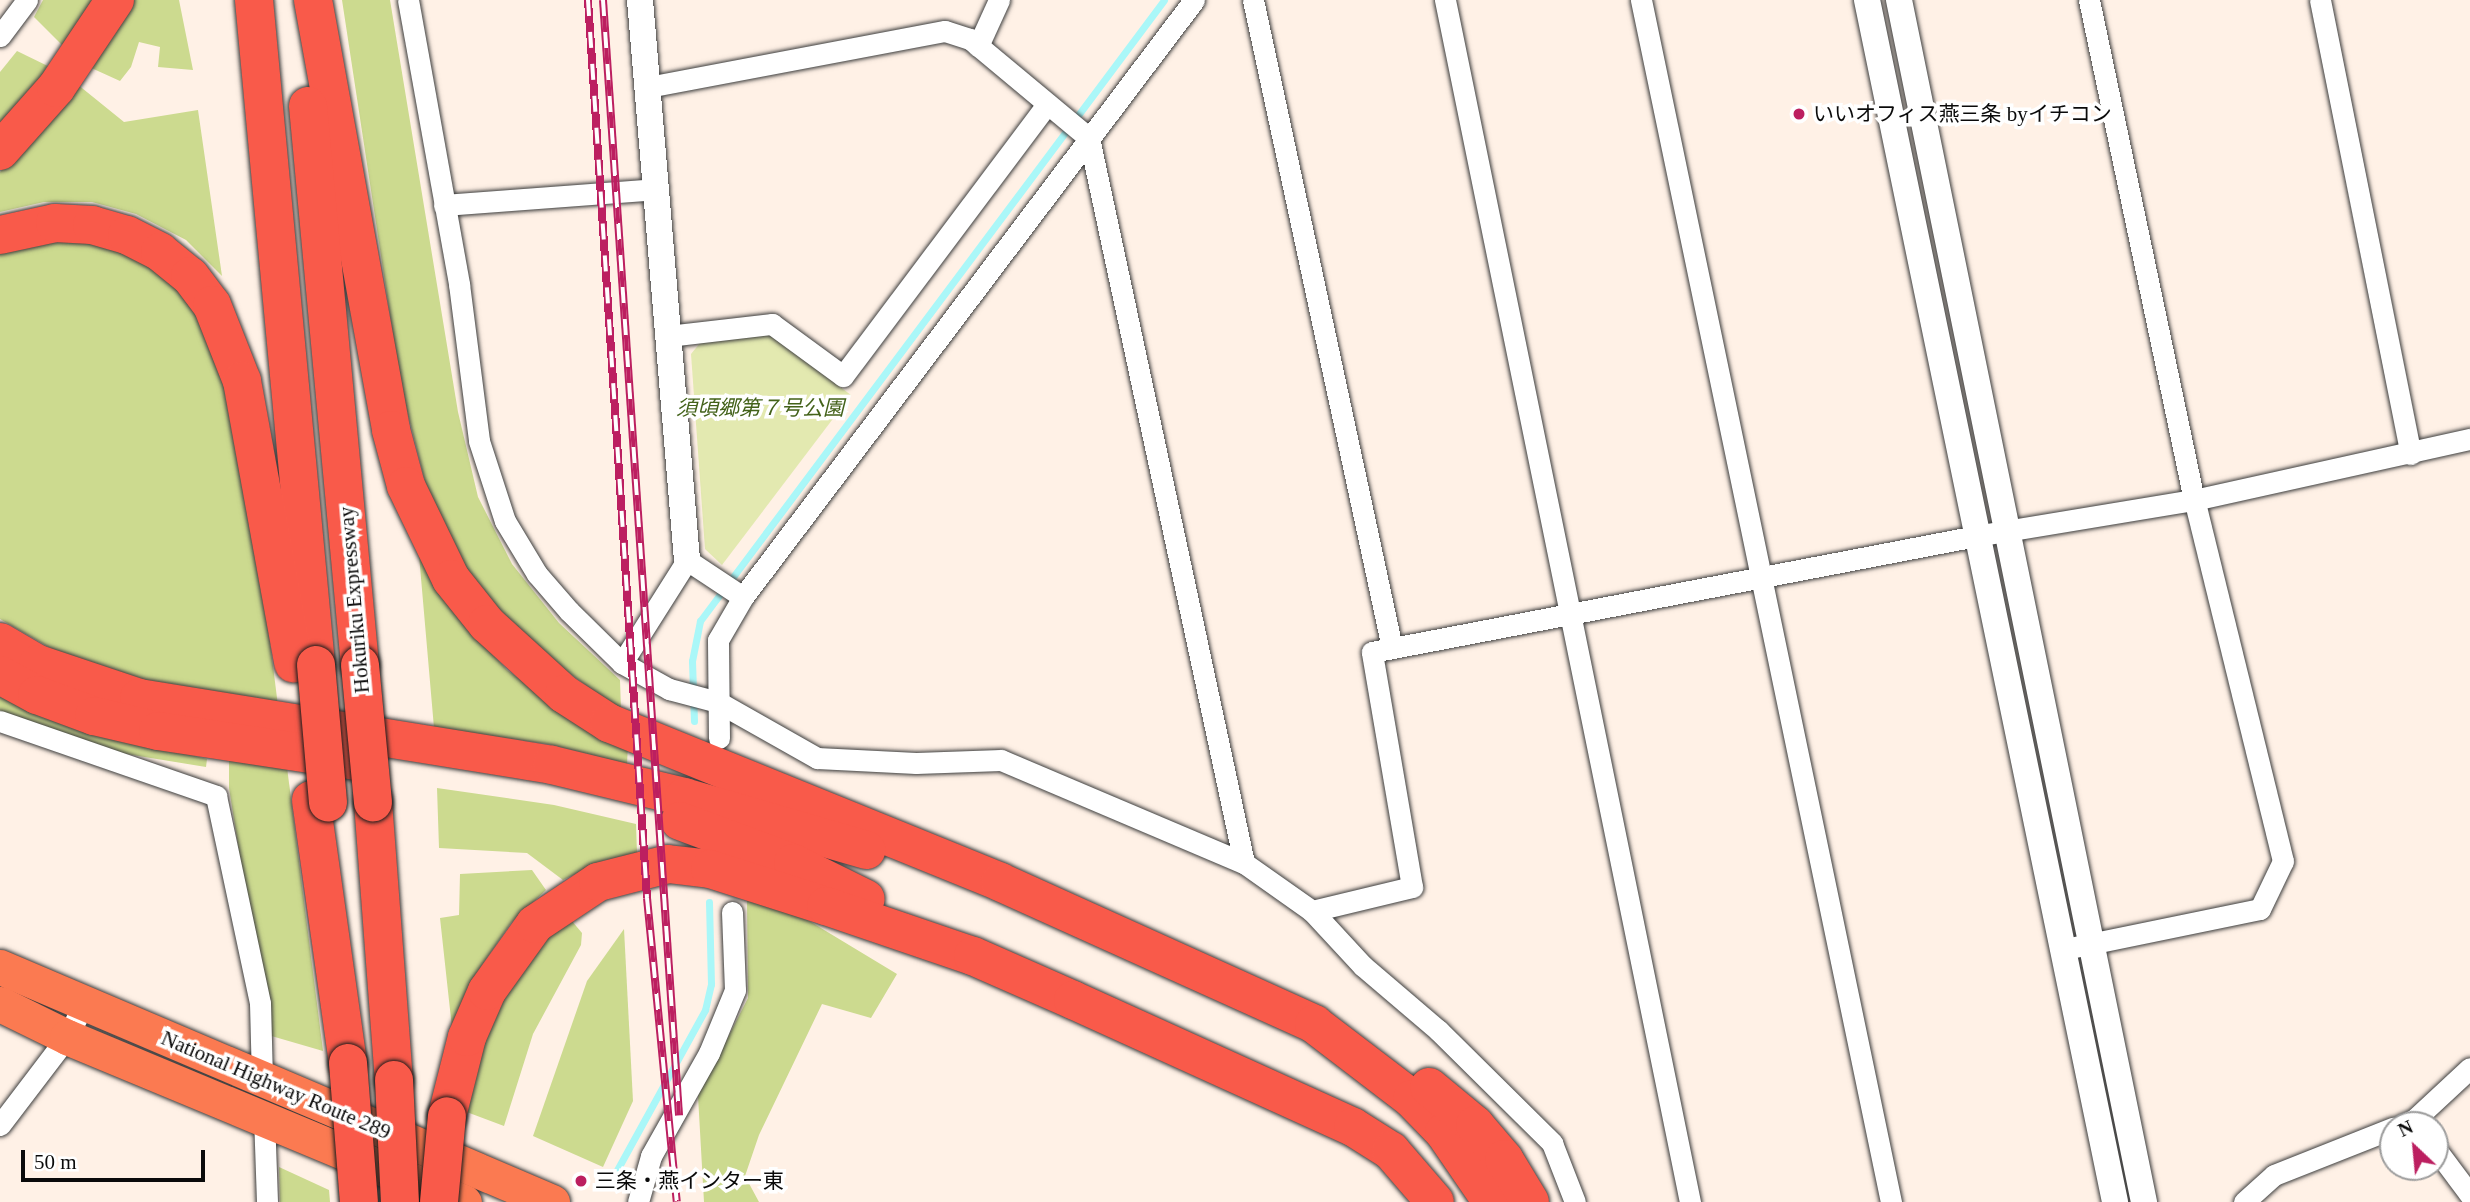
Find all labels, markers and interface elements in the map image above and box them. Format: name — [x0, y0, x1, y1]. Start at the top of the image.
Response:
place label: いいオフィス燕三条 byイチコン — [1813, 101, 2112, 127]
marker: いいオフィス燕三条 byイチコン — [1791, 106, 1807, 122]
park label: 須頃郷第７号公園 — [676, 395, 844, 421]
street label: Hokuriku Expressway — [333, 506, 375, 694]
street label: National Highway Route 289 — [158, 1025, 394, 1145]
north arrow — [2379, 1111, 2449, 1181]
text: N — [2395, 1116, 2416, 1141]
scale bar — [24, 1136, 208, 1180]
text: 50 m — [34, 1150, 77, 1174]
place label: 三条・燕インター東 — [595, 1168, 784, 1194]
marker: 三条・燕インター東 — [573, 1173, 589, 1189]

